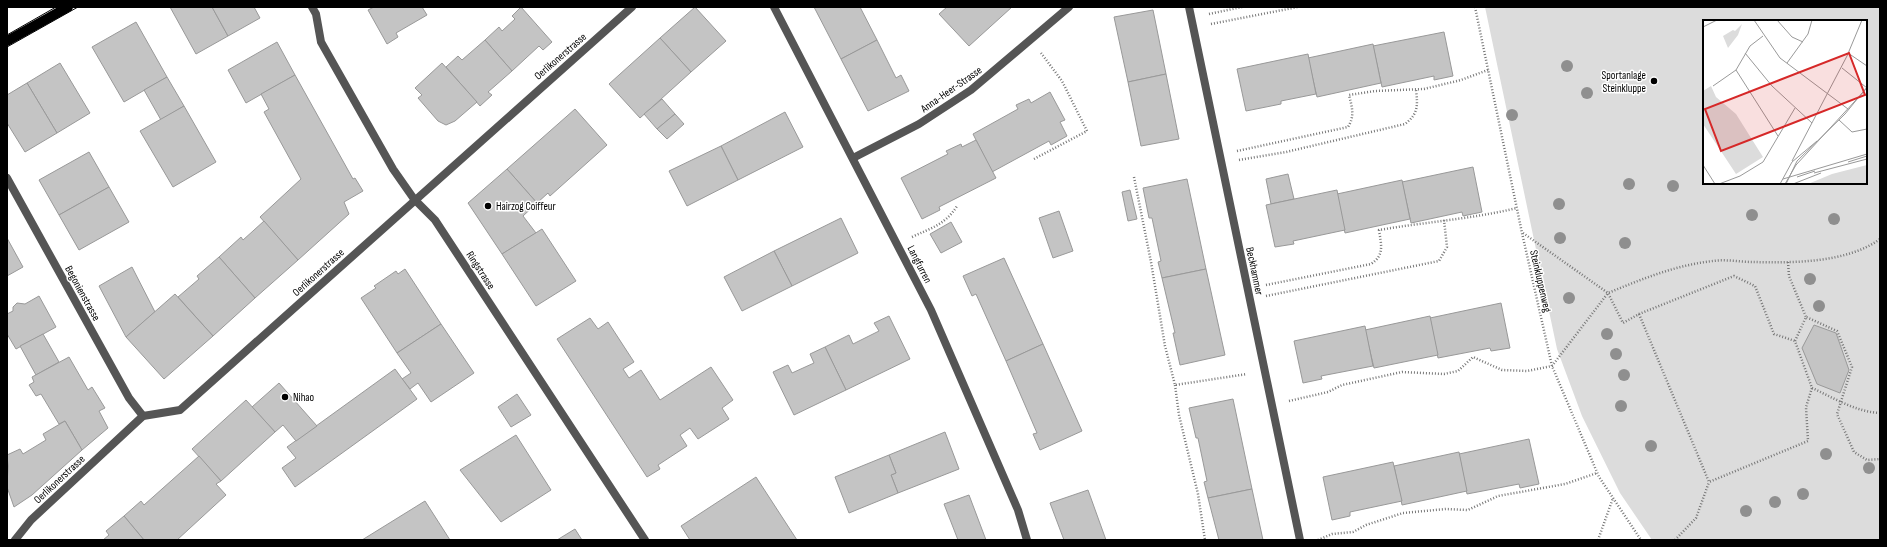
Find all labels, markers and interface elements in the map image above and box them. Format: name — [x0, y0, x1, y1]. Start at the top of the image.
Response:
inset map — [1703, 20, 1867, 184]
street label: Oerlikonerstrasse — [532, 30, 589, 83]
street label: Anna-Heer-Strasse — [917, 64, 984, 116]
place label: Sportanlage Steinkluppe — [1602, 69, 1646, 95]
marker: Sportanlage Steinkluppe — [1649, 76, 1659, 86]
place label: Hairzog Coiffeur — [496, 200, 556, 213]
marker: Hairzog Coiffeur — [483, 201, 493, 211]
street label: Langfurren — [905, 243, 935, 285]
street label: Oerlikonerstrasse — [290, 246, 347, 299]
street label: Beckhammer — [1243, 246, 1266, 296]
street label: Ringstrasse — [463, 249, 498, 292]
street label: Steinkluppenweg — [1527, 249, 1554, 314]
street label: Begonienstrasse — [62, 263, 103, 323]
place label: Nihao — [293, 391, 315, 404]
marker: Nihao — [280, 392, 290, 402]
street label: Oerlikonerstrasse — [31, 453, 87, 506]

